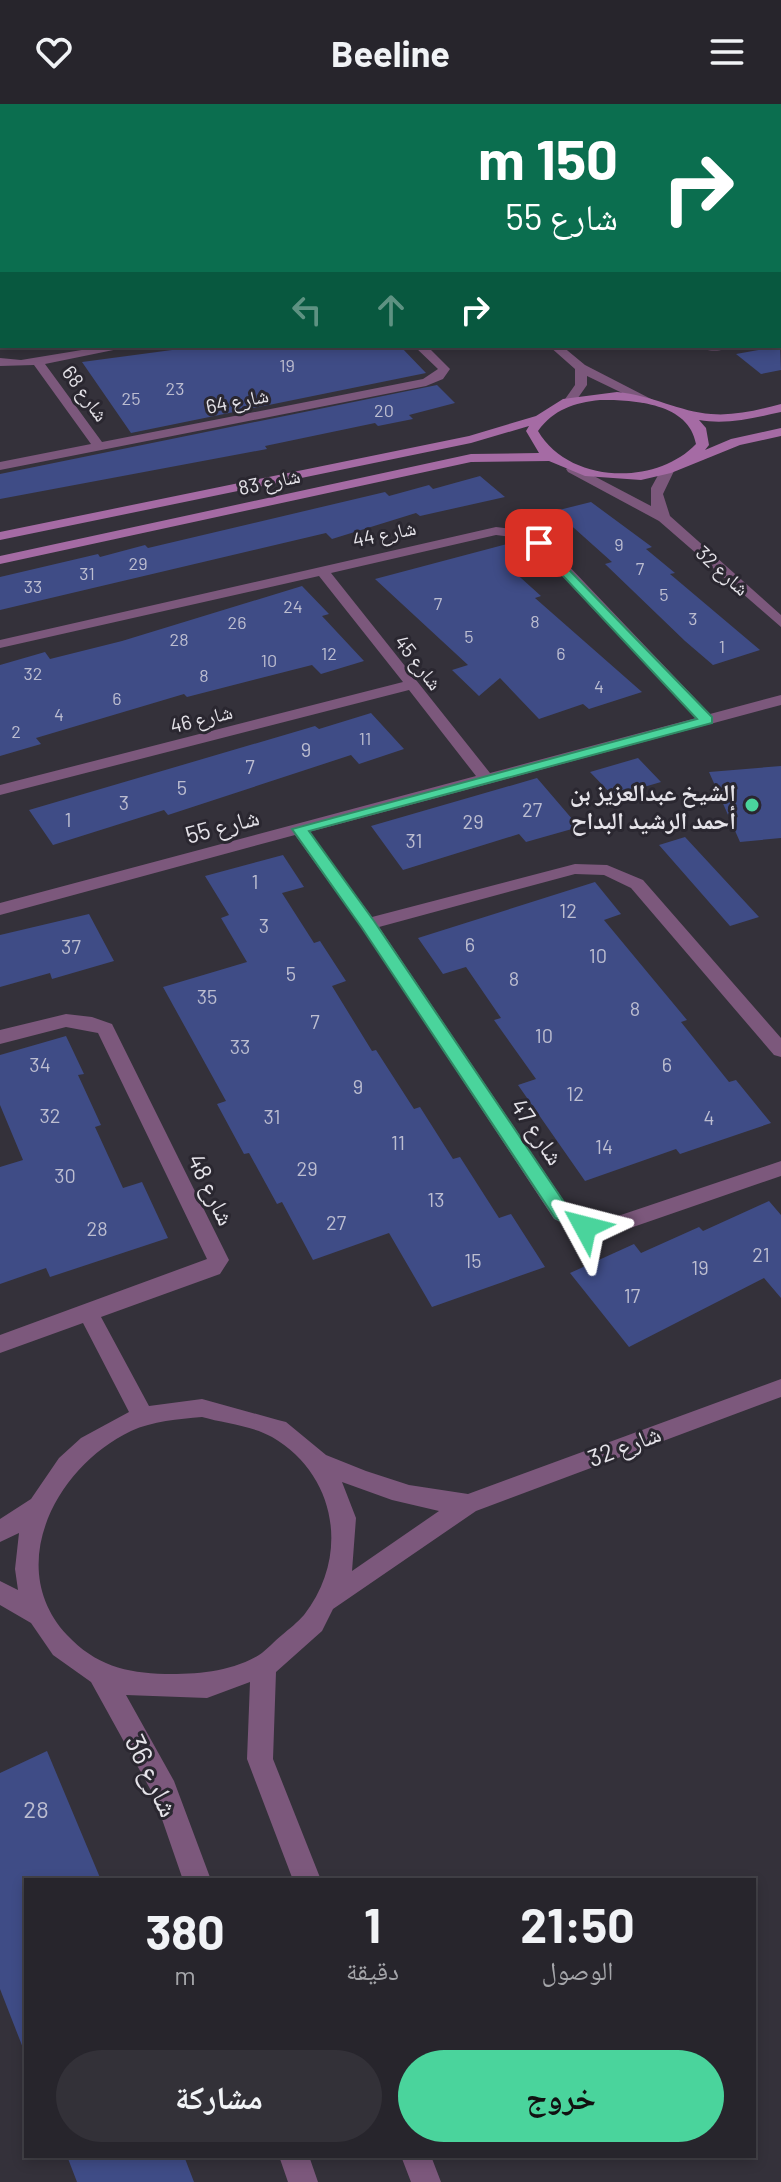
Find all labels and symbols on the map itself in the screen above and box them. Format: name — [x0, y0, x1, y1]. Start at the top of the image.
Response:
house number: 19 — [279, 354, 295, 376]
street label: شارع 68 — [56, 361, 114, 427]
house number: 23 — [166, 377, 184, 399]
street label: شارع 64 — [204, 382, 271, 420]
house number: 25 — [122, 387, 140, 409]
house number: 20 — [374, 399, 394, 421]
street label: شارع 83 — [236, 463, 303, 501]
pin — [505, 509, 573, 577]
street label: شارع 44 — [350, 515, 418, 553]
house number: 9 — [614, 533, 624, 555]
street label: شارع 32 — [690, 540, 754, 602]
house number: 29 — [128, 552, 148, 574]
house number: 7 — [636, 557, 645, 579]
house number: 31 — [79, 562, 95, 584]
house number: 33 — [24, 575, 42, 597]
house number: 5 — [659, 583, 669, 605]
house number: 7 — [434, 592, 443, 614]
house number: 24 — [283, 595, 303, 617]
house number: 3 — [688, 607, 698, 629]
house number: 8 — [530, 610, 540, 632]
house number: 26 — [228, 611, 246, 633]
house number: 5 — [464, 625, 474, 647]
house number: 28 — [169, 628, 189, 650]
street label: شارع 45 — [388, 630, 448, 696]
house number: 1 — [719, 635, 725, 657]
house number: 12 — [321, 642, 337, 664]
house number: 6 — [556, 642, 566, 664]
house number: 10 — [261, 649, 277, 671]
house number: 32 — [24, 662, 42, 684]
house number: 8 — [199, 664, 209, 686]
house number: 4 — [594, 675, 604, 697]
house number: 6 — [112, 687, 122, 709]
street label: شارع 46 — [167, 699, 235, 739]
house number: 4 — [54, 703, 64, 725]
house number: 2 — [11, 720, 21, 742]
house number: 11 — [359, 727, 371, 749]
house number: 9 — [301, 737, 311, 761]
house number: 7 — [245, 754, 255, 778]
house number: 5 — [177, 775, 187, 799]
place label: الشيخ عبدالعزيز بن أحمد الرشيد البداح — [570, 777, 736, 836]
house number: 3 — [119, 790, 129, 814]
marker: الشيخ عبدالعزيز بن أحمد الرشيد البداح — [743, 796, 761, 814]
house number: 27 — [522, 797, 543, 821]
street label: شارع 55 — [182, 801, 263, 851]
house number: 1 — [65, 807, 72, 831]
house number: 29 — [462, 809, 484, 833]
house number: 31 — [405, 828, 423, 852]
house number: 1 — [252, 869, 259, 893]
house number: 12 — [559, 898, 577, 922]
house number: 3 — [259, 913, 269, 937]
house number: 6 — [465, 932, 475, 956]
house number: 37 — [61, 934, 81, 958]
house number: 10 — [589, 943, 607, 967]
house number: 5 — [286, 961, 296, 985]
house number: 8 — [509, 966, 519, 990]
house number: 35 — [197, 984, 217, 1008]
house number: 8 — [630, 996, 640, 1020]
house number: 7 — [310, 1009, 320, 1033]
house number: 10 — [535, 1023, 553, 1047]
house number: 33 — [230, 1034, 250, 1058]
house number: 34 — [29, 1052, 51, 1076]
house number: 6 — [662, 1052, 672, 1076]
house number: 9 — [353, 1074, 363, 1098]
house number: 12 — [566, 1081, 584, 1105]
street label: شارع 47 — [504, 1092, 571, 1171]
house number: 32 — [39, 1103, 61, 1127]
house number: 31 — [263, 1104, 281, 1128]
house number: 4 — [703, 1105, 715, 1129]
house number: 11 — [391, 1130, 405, 1154]
house number: 14 — [595, 1134, 613, 1158]
street label: شارع 48 — [180, 1148, 242, 1230]
house number: 29 — [296, 1156, 318, 1180]
house number: 30 — [54, 1163, 76, 1187]
position arrow — [543, 1185, 627, 1269]
house number: 13 — [427, 1187, 445, 1211]
house number: 27 — [326, 1210, 347, 1234]
house number: 28 — [86, 1216, 108, 1240]
house number: 21 — [752, 1242, 770, 1266]
house number: 15 — [464, 1248, 482, 1272]
house number: 19 — [691, 1255, 709, 1279]
house number: 17 — [624, 1283, 641, 1307]
street label: شارع 32 — [583, 1418, 665, 1474]
street label: شارع 36 — [117, 1728, 187, 1823]
house number: 28 — [23, 1794, 49, 1823]

